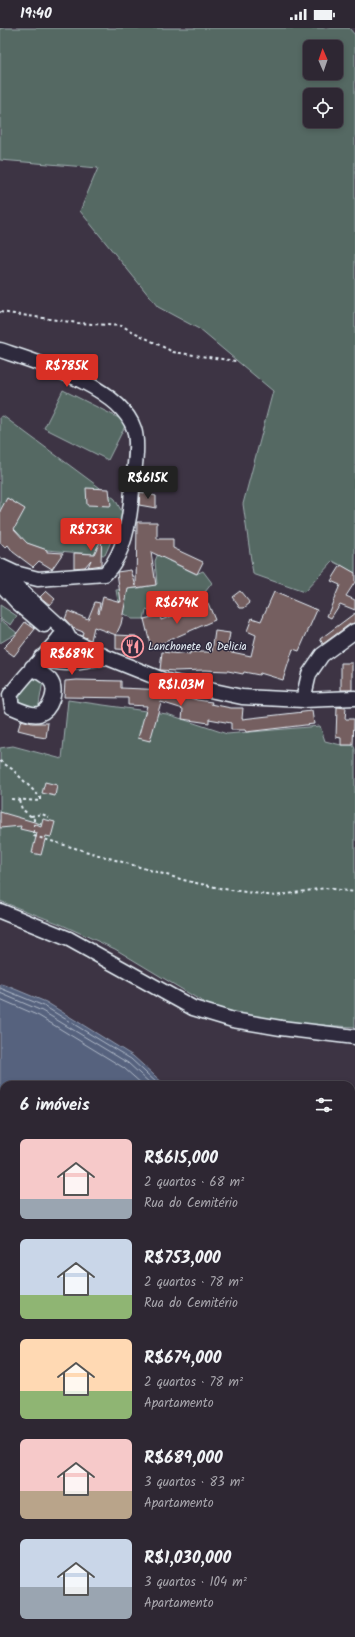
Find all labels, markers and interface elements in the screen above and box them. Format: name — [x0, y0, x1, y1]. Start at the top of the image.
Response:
text: 19:40 — [20, 2, 52, 26]
north arrow — [303, 40, 343, 80]
map controls — [303, 40, 343, 128]
button: locate — [303, 88, 343, 128]
pin: R$785K — [34, 354, 100, 388]
text: R$785K — [45, 356, 89, 377]
pin: R$615K — [115, 466, 181, 500]
text: R$615K — [128, 468, 168, 489]
pin: R$753K — [58, 518, 124, 552]
text: R$753K — [69, 520, 113, 541]
pin: R$674K — [144, 591, 210, 625]
text: R$674K — [155, 593, 199, 614]
restaurant icon: Lanchonete Q Delicia — [119, 633, 145, 659]
place label: Lanchonete Q Delicia — [148, 638, 247, 656]
pin: R$689K — [39, 642, 105, 676]
text: R$689K — [50, 644, 94, 665]
pin: R$1.03M — [144, 673, 218, 707]
text: R$1.03M — [158, 675, 204, 696]
text: 6 imóveis — [20, 1092, 90, 1119]
icon: filters — [313, 1094, 335, 1116]
text: R$615,000 — [144, 1145, 218, 1172]
icon: home — [52, 1155, 100, 1203]
text: 2 quartos · 68 m² — [144, 1172, 244, 1193]
text: Rua do Cemitério — [144, 1193, 238, 1214]
text: R$753,000 — [144, 1245, 221, 1272]
icon: home — [52, 1255, 100, 1303]
text: 2 quartos · 78 m² — [144, 1272, 243, 1293]
text: Rua do Cemitério — [144, 1293, 238, 1314]
text: R$674,000 — [144, 1345, 221, 1372]
icon: home — [52, 1355, 100, 1403]
text: 2 quartos · 78 m² — [144, 1372, 243, 1393]
text: Apartamento — [144, 1393, 214, 1414]
text: R$689,000 — [144, 1445, 223, 1472]
icon: home — [52, 1455, 100, 1503]
text: 3 quartos · 83 m² — [144, 1472, 244, 1493]
text: Apartamento — [144, 1493, 214, 1514]
text: R$1,030,000 — [144, 1545, 231, 1572]
icon: home — [52, 1555, 100, 1603]
text: 3 quartos · 104 m² — [144, 1572, 247, 1593]
text: Apartamento — [144, 1593, 214, 1614]

